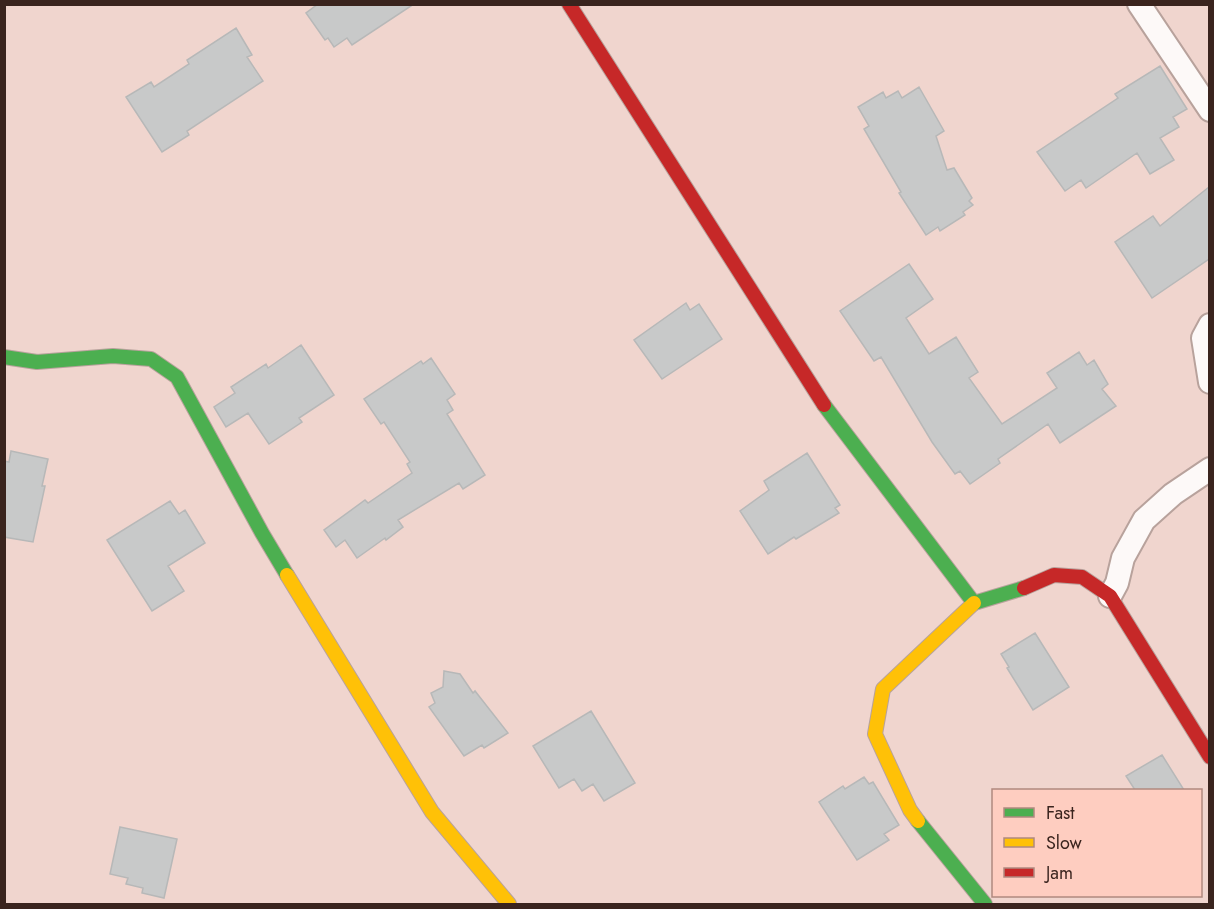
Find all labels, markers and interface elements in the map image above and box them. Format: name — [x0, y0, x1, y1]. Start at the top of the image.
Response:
legend — [992, 789, 1202, 897]
text: Fast — [1046, 800, 1075, 826]
text: Slow — [1046, 830, 1083, 856]
text: Jam — [1044, 860, 1073, 886]

